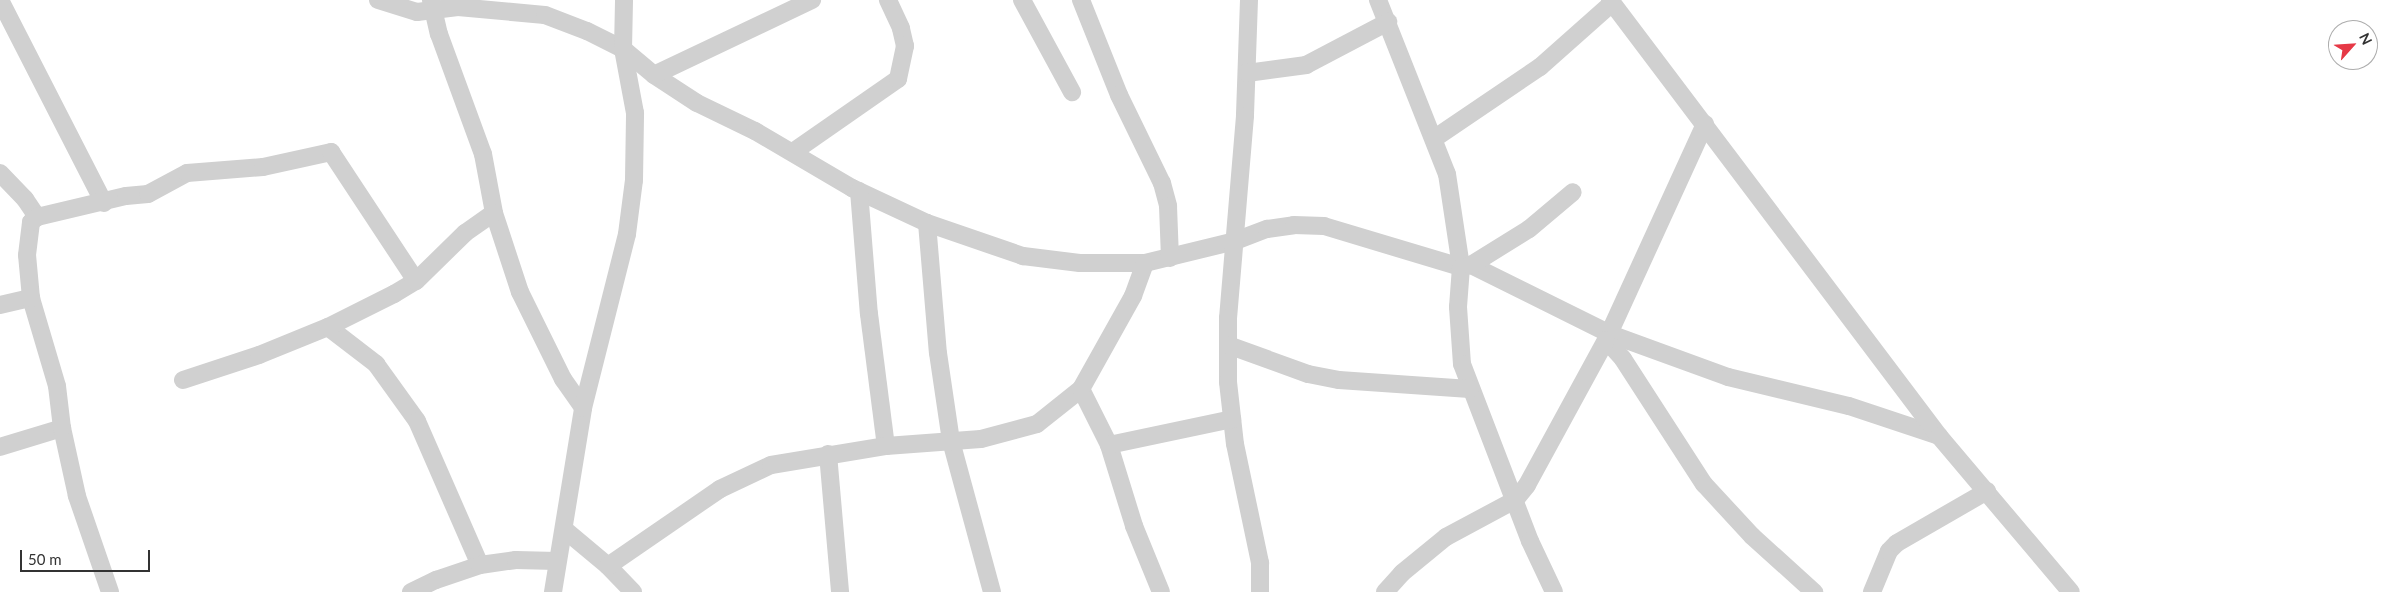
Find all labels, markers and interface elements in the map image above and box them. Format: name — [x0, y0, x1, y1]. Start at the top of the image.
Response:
north arrow — [2328, 20, 2378, 70]
text: N — [2356, 30, 2376, 47]
scale bar — [22, 540, 152, 572]
text: 50 m — [28, 550, 62, 568]

